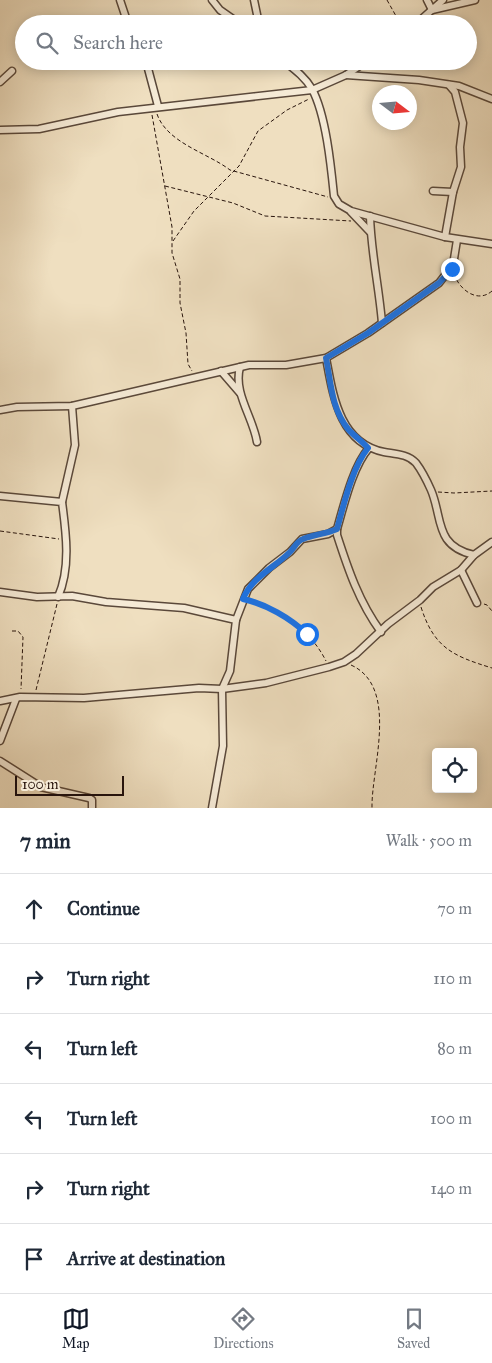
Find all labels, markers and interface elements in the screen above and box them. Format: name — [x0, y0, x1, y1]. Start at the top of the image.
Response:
search box — [15, 15, 477, 70]
icon: search — [33, 29, 61, 57]
text: Search here — [73, 31, 163, 54]
north arrow — [372, 85, 417, 130]
route end — [441, 258, 464, 281]
route start — [296, 623, 319, 646]
map controls — [432, 748, 477, 793]
button: locate — [432, 748, 477, 793]
scale bar — [15, 773, 124, 796]
text: 100 m — [22, 776, 59, 793]
text: 7 min — [20, 828, 71, 854]
text: Walk · 500 m — [386, 831, 472, 850]
icon: ahead — [20, 895, 48, 923]
text: Continue — [67, 897, 140, 920]
text: 70 m — [437, 899, 472, 918]
icon: right — [20, 965, 48, 993]
text: Turn right — [67, 967, 150, 990]
text: 110 m — [433, 969, 472, 988]
icon: left — [20, 1035, 48, 1063]
text: Turn left — [67, 1037, 137, 1060]
text: 80 m — [437, 1039, 472, 1058]
icon: left — [20, 1105, 48, 1133]
text: Turn left — [67, 1107, 137, 1130]
text: 100 m — [430, 1109, 472, 1128]
icon: right — [20, 1175, 48, 1203]
text: Turn right — [67, 1177, 150, 1200]
text: 140 m — [431, 1179, 472, 1198]
icon: arrive — [20, 1245, 48, 1273]
text: Arrive at destination — [67, 1247, 225, 1270]
tab: Map — [62, 1305, 90, 1352]
tab: Directions — [213, 1305, 274, 1352]
tab: Saved — [397, 1305, 430, 1352]

